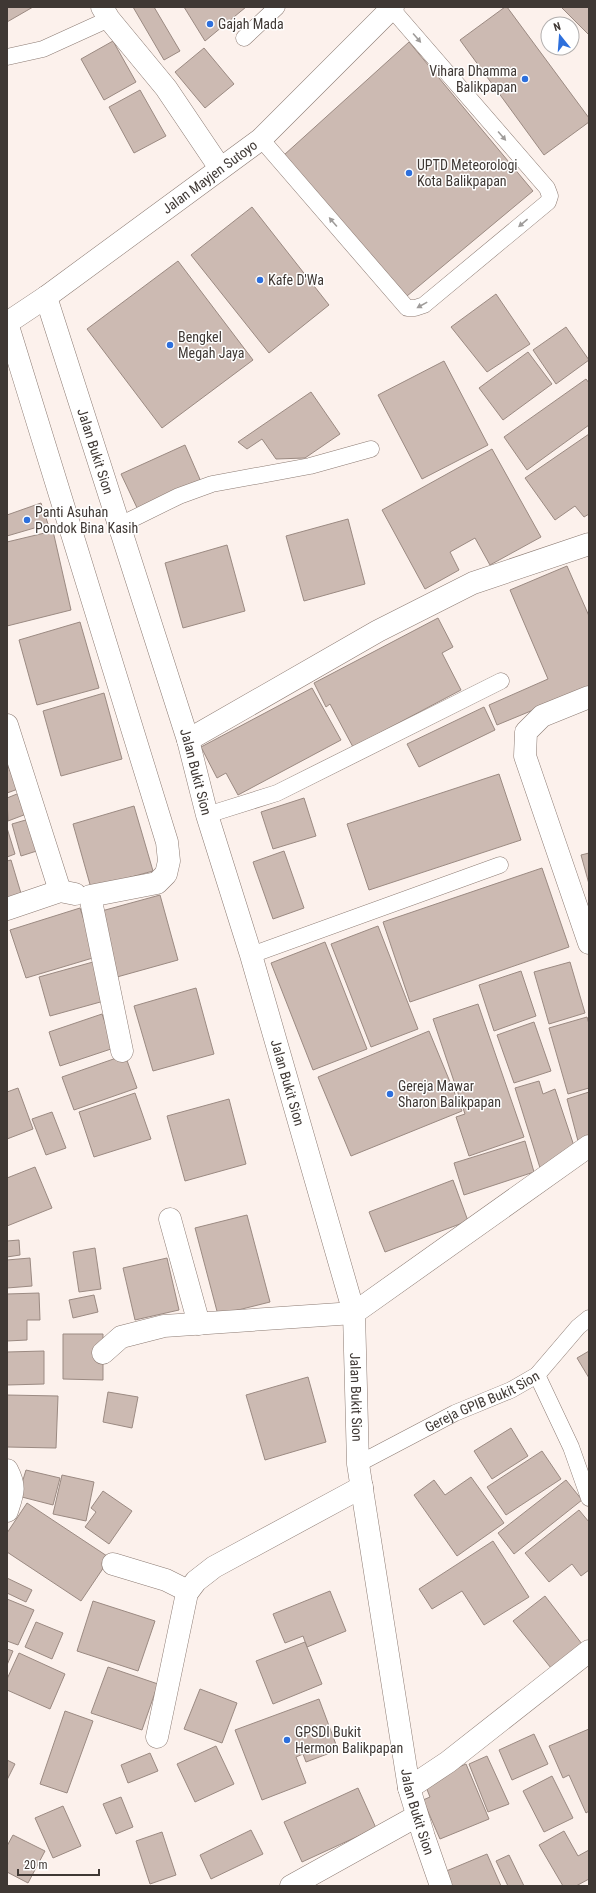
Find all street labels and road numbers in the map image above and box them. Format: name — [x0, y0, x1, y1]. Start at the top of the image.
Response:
street label: Jalan Mayjen Sutoyo — [159, 137, 260, 217]
street label: Jalan Bukit Sion — [74, 406, 117, 496]
street label: Jalan Bukit Sion — [177, 726, 215, 817]
street label: Jalan Bukit Sion — [268, 1037, 308, 1128]
street label: Jalan Bukit Sion — [347, 1352, 365, 1442]
street label: Gereja GPIB Bukit Sion — [422, 1367, 542, 1435]
street label: Jalan Bukit Sion — [398, 1768, 438, 1857]

